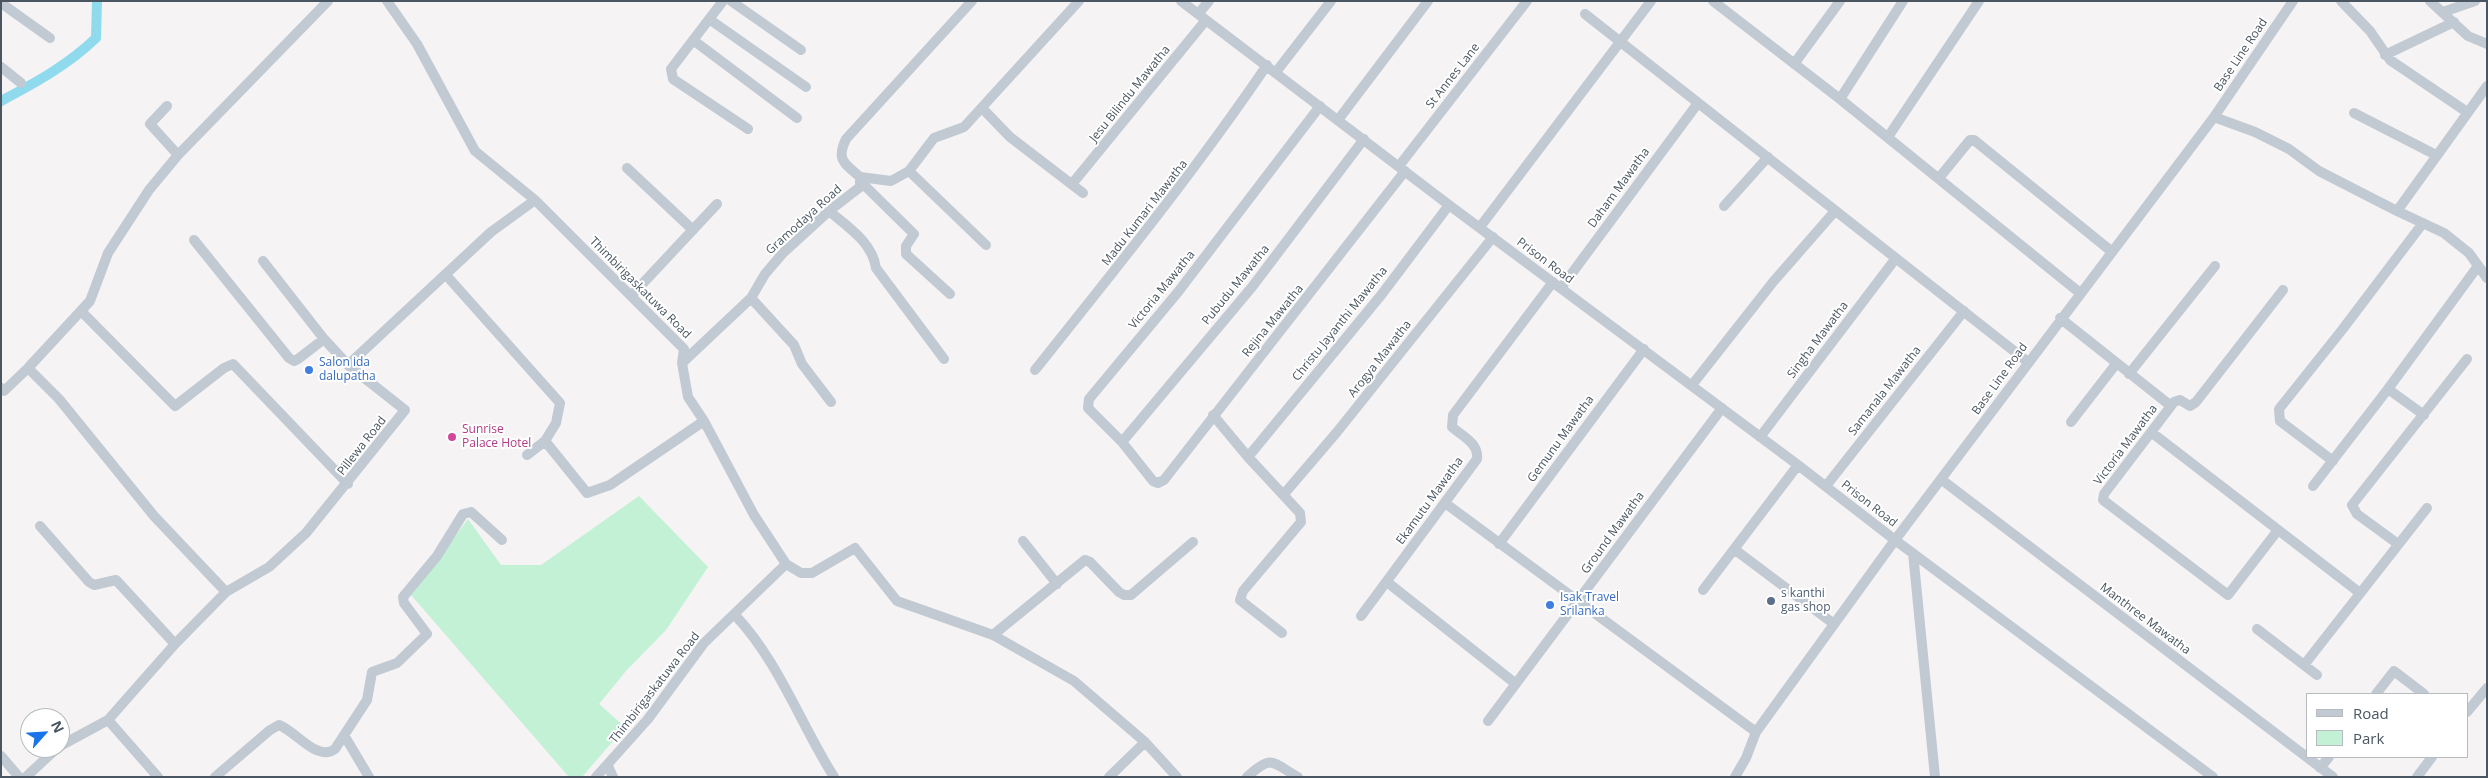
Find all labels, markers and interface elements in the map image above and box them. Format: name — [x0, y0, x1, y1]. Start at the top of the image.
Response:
street label: Base Line Road — [2211, 16, 2271, 94]
street label: St Annes Lane — [1423, 40, 1483, 112]
street label: Jesu Bilindu Mawatha — [1087, 43, 1173, 145]
street label: Daham Mawatha — [1585, 145, 1653, 231]
street label: Madu Kumari Mawatha — [1099, 157, 1191, 269]
street label: Gramodaya Road — [763, 182, 845, 258]
street label: Thimbirigaskatuwa Road — [586, 234, 694, 342]
street label: Prison Road — [1514, 235, 1576, 287]
street label: Pubudu Mawatha — [1199, 242, 1273, 328]
street label: Victoria Mawatha — [1126, 248, 1198, 332]
street label: Christu Jayanthi Mawatha — [1289, 264, 1391, 384]
street label: Rejina Mawatha — [1239, 282, 1307, 360]
street label: Singha Mawatha — [1784, 299, 1852, 381]
street label: Arogya Mawatha — [1345, 318, 1415, 400]
street label: Base Line Road — [1969, 340, 2031, 418]
street label: Samanala Mawatha — [1846, 343, 1924, 439]
place label: Salon ida dalupatha — [319, 356, 376, 384]
marker: Salon ida dalupatha — [303, 364, 315, 376]
street label: Gemunu Mawatha — [1525, 393, 1597, 485]
street label: Victoria Mawatha — [2091, 402, 2161, 488]
street label: Pillewa Road — [335, 414, 389, 478]
place label: Sunrise Palace Hotel — [462, 423, 531, 451]
marker: Sunrise Palace Hotel — [446, 431, 458, 443]
street label: Ekamutu Mawatha — [1393, 454, 1467, 548]
street label: Prison Road — [1838, 478, 1900, 530]
street label: Ground Mawatha — [1578, 489, 1648, 577]
street label: Manthree Mawatha — [2097, 580, 2193, 658]
place label: s kanthi gas shop — [1781, 587, 1831, 615]
place label: Isak Travel Srilanka — [1560, 591, 1619, 619]
marker: s kanthi gas shop — [1765, 595, 1777, 607]
marker: Isak Travel Srilanka — [1544, 599, 1556, 611]
street label: Thimbirigaskatuwa Road — [607, 629, 703, 747]
legend — [2306, 693, 2468, 758]
text: Road — [2353, 703, 2389, 723]
north arrow — [20, 708, 70, 758]
text: N — [47, 717, 69, 736]
text: Park — [2353, 728, 2384, 748]

